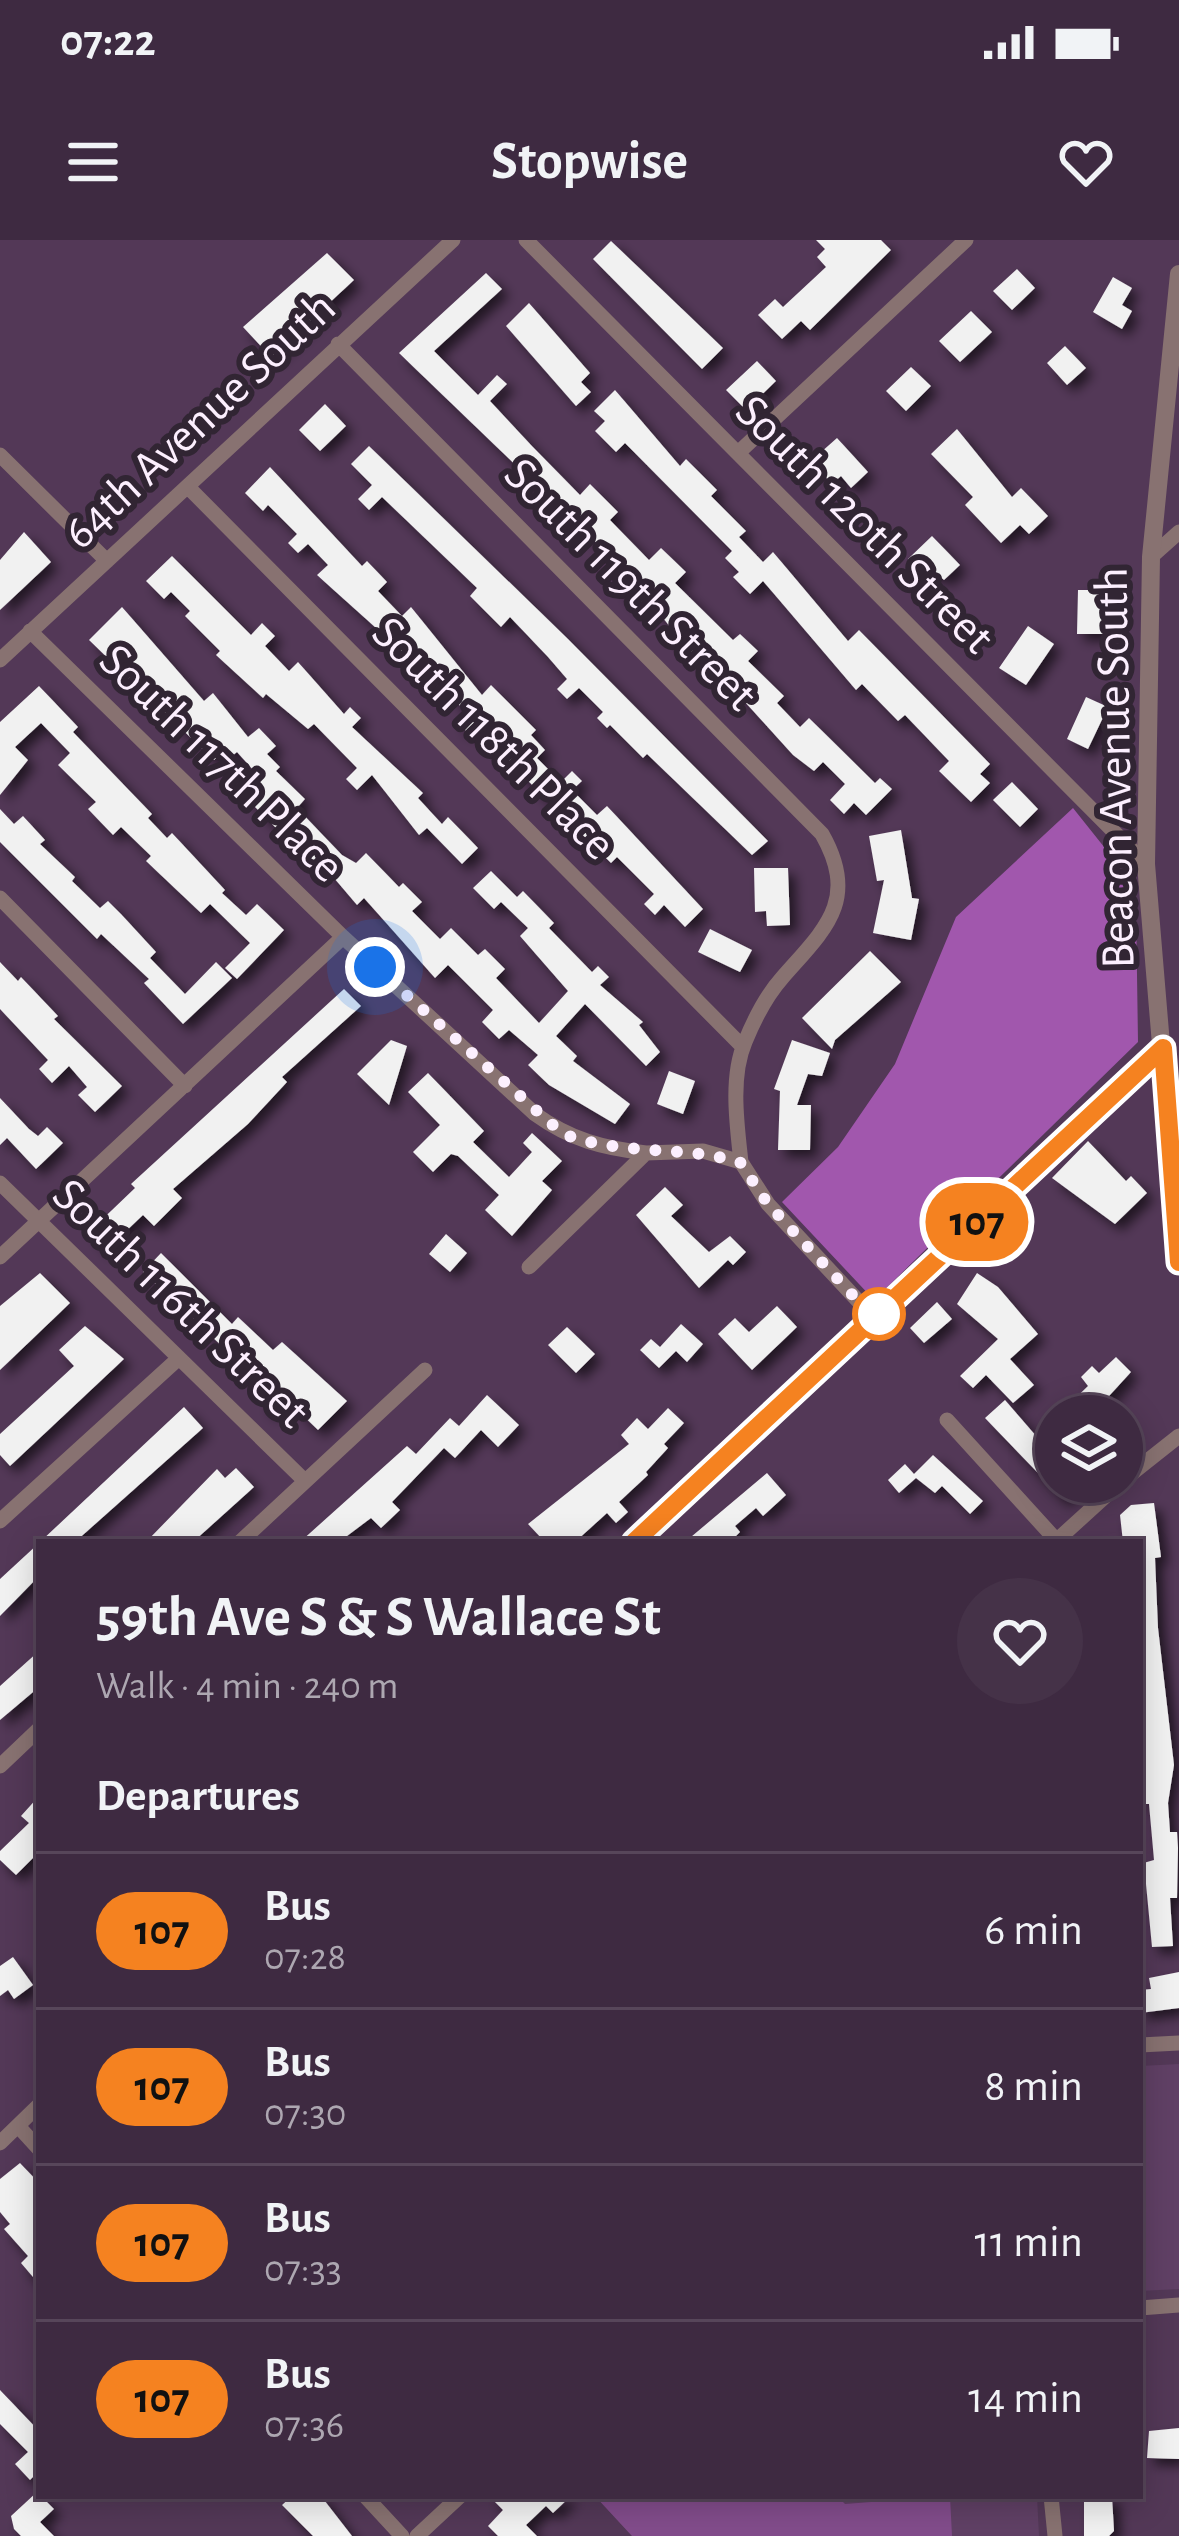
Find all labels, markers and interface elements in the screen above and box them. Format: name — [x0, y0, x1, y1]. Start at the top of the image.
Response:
text: 07:22 — [60, 19, 156, 64]
icon: menu — [60, 129, 126, 195]
icon: heart — [1053, 129, 1119, 195]
text: Stopwise — [491, 135, 688, 189]
street label: 64th Avenue South — [55, 284, 345, 558]
street label: South 120th Street — [726, 387, 1002, 663]
street label: South 119th Street — [495, 450, 765, 720]
street label: Beacon Avenue South — [1088, 567, 1144, 969]
street label: South 118th Place — [362, 608, 624, 870]
street label: South 117th Place — [90, 636, 352, 892]
your location — [345, 937, 405, 997]
street label: South 116th Street — [43, 1170, 317, 1438]
line badge: 107 — [908, 1183, 1046, 1261]
text: 107 — [949, 1201, 1005, 1243]
unlabelled marker — [854, 1289, 904, 1339]
map controls — [1035, 1395, 1143, 1503]
button: layers — [1035, 1395, 1143, 1503]
button: heart — [957, 1578, 1083, 1704]
text: 59th Ave S & S Wallace St — [96, 1589, 661, 1646]
text: Walk · 4 min · 240 m — [96, 1667, 398, 1706]
text: Departures — [96, 1774, 300, 1819]
text: Bus — [264, 1884, 331, 1929]
text: 6 min — [984, 1908, 1083, 1953]
text: 107 — [134, 1910, 190, 1952]
text: 07:28 — [264, 1938, 346, 1977]
text: Bus — [264, 2040, 331, 2085]
text: 8 min — [984, 2064, 1083, 2109]
text: 107 — [134, 2066, 190, 2108]
text: 07:30 — [264, 2094, 346, 2133]
text: Bus — [264, 2196, 331, 2241]
text: 11 min — [975, 2220, 1083, 2265]
text: 107 — [134, 2222, 190, 2264]
text: 07:33 — [264, 2250, 342, 2289]
text: Bus — [264, 2352, 331, 2397]
text: 14 min — [968, 2376, 1083, 2421]
text: 107 — [134, 2378, 190, 2420]
text: 07:36 — [264, 2406, 344, 2445]

